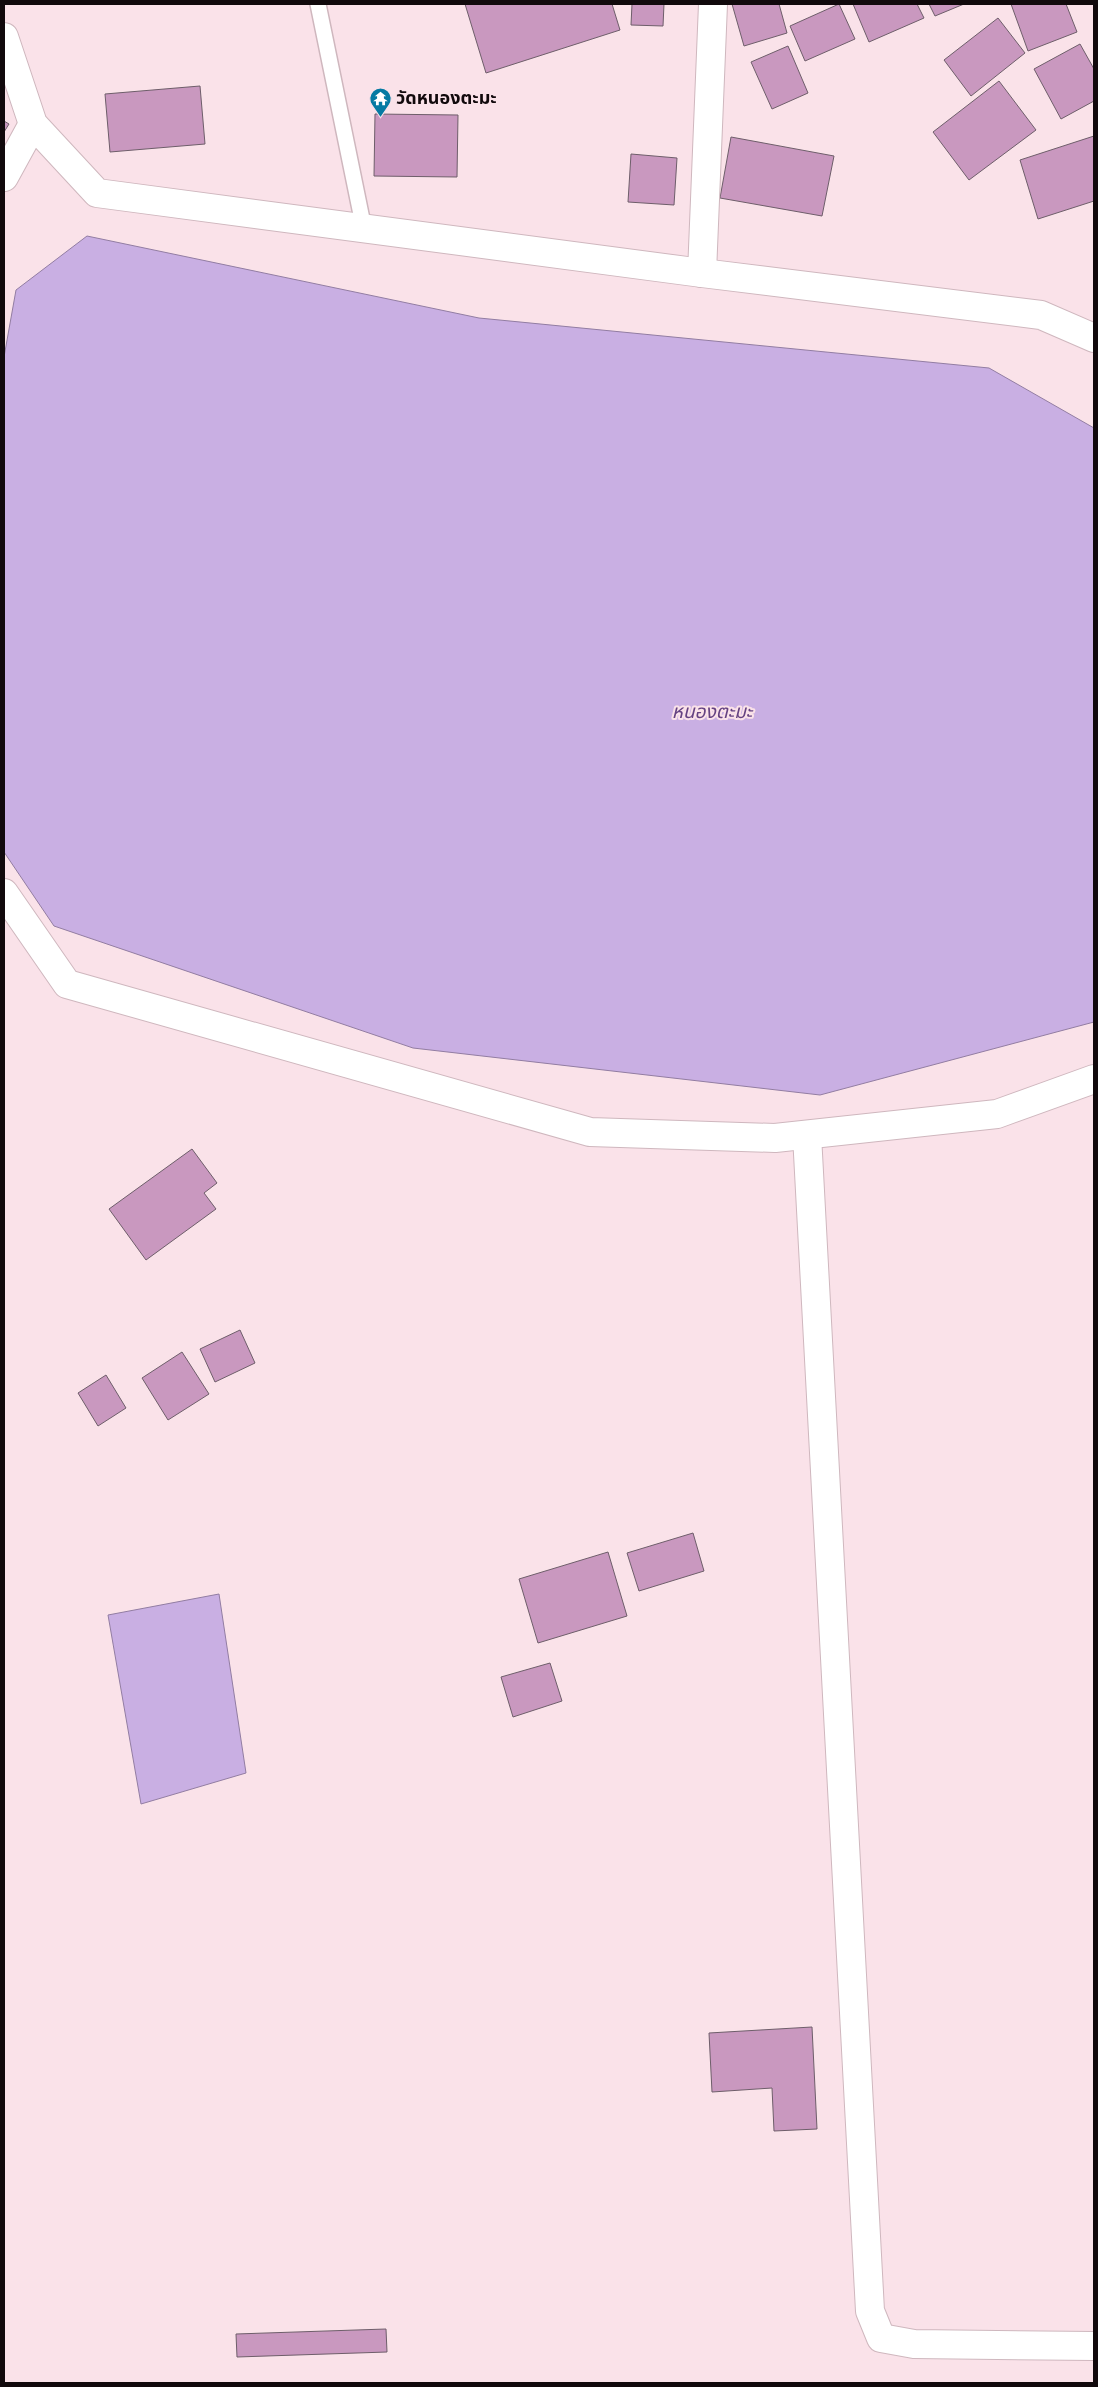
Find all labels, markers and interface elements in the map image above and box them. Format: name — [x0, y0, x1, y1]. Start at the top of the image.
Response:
place label: วัดหนองตะมะ — [396, 85, 497, 109]
temple icon: วัดหนองตะมะ — [368, 86, 392, 117]
water label: หนองตะมะ — [672, 697, 754, 723]

